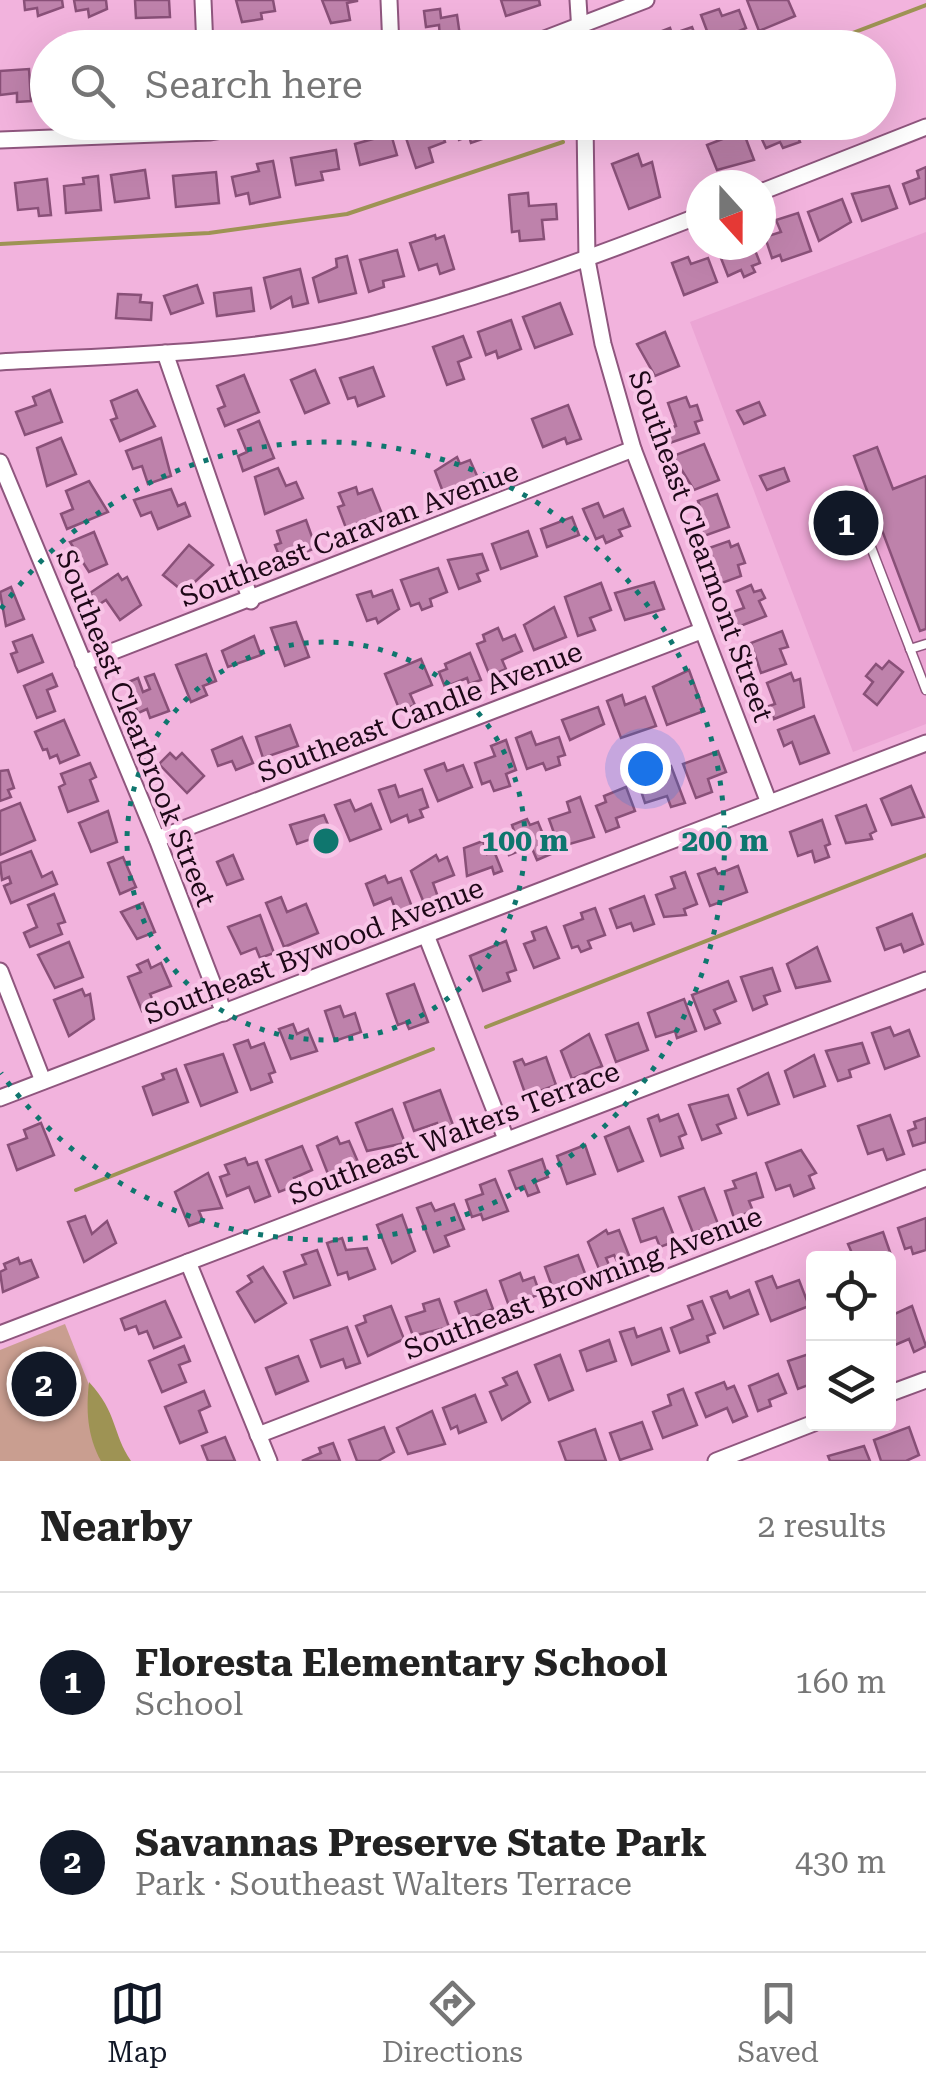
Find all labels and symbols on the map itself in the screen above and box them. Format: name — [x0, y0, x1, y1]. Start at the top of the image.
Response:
north arrow — [686, 170, 776, 260]
street label: Southeast Clearmont Street — [622, 366, 780, 726]
street label: Southeast Caravan Avenue — [175, 454, 523, 614]
pin: 1 — [814, 486, 878, 560]
street label: Southeast Clearbrook Street — [49, 545, 223, 911]
street label: Southeast Candle Avenue — [253, 635, 587, 789]
your location — [620, 743, 671, 794]
centre of rings — [308, 823, 344, 859]
text: 100 m — [482, 823, 569, 858]
text: 200 m — [682, 823, 769, 858]
street label: Southeast Bywood Avenue — [140, 871, 488, 1031]
street label: Southeast Walters Terrace — [284, 1055, 624, 1211]
street label: Southeast Browning Avenue — [399, 1199, 767, 1367]
pin: 2 — [12, 1346, 76, 1422]

